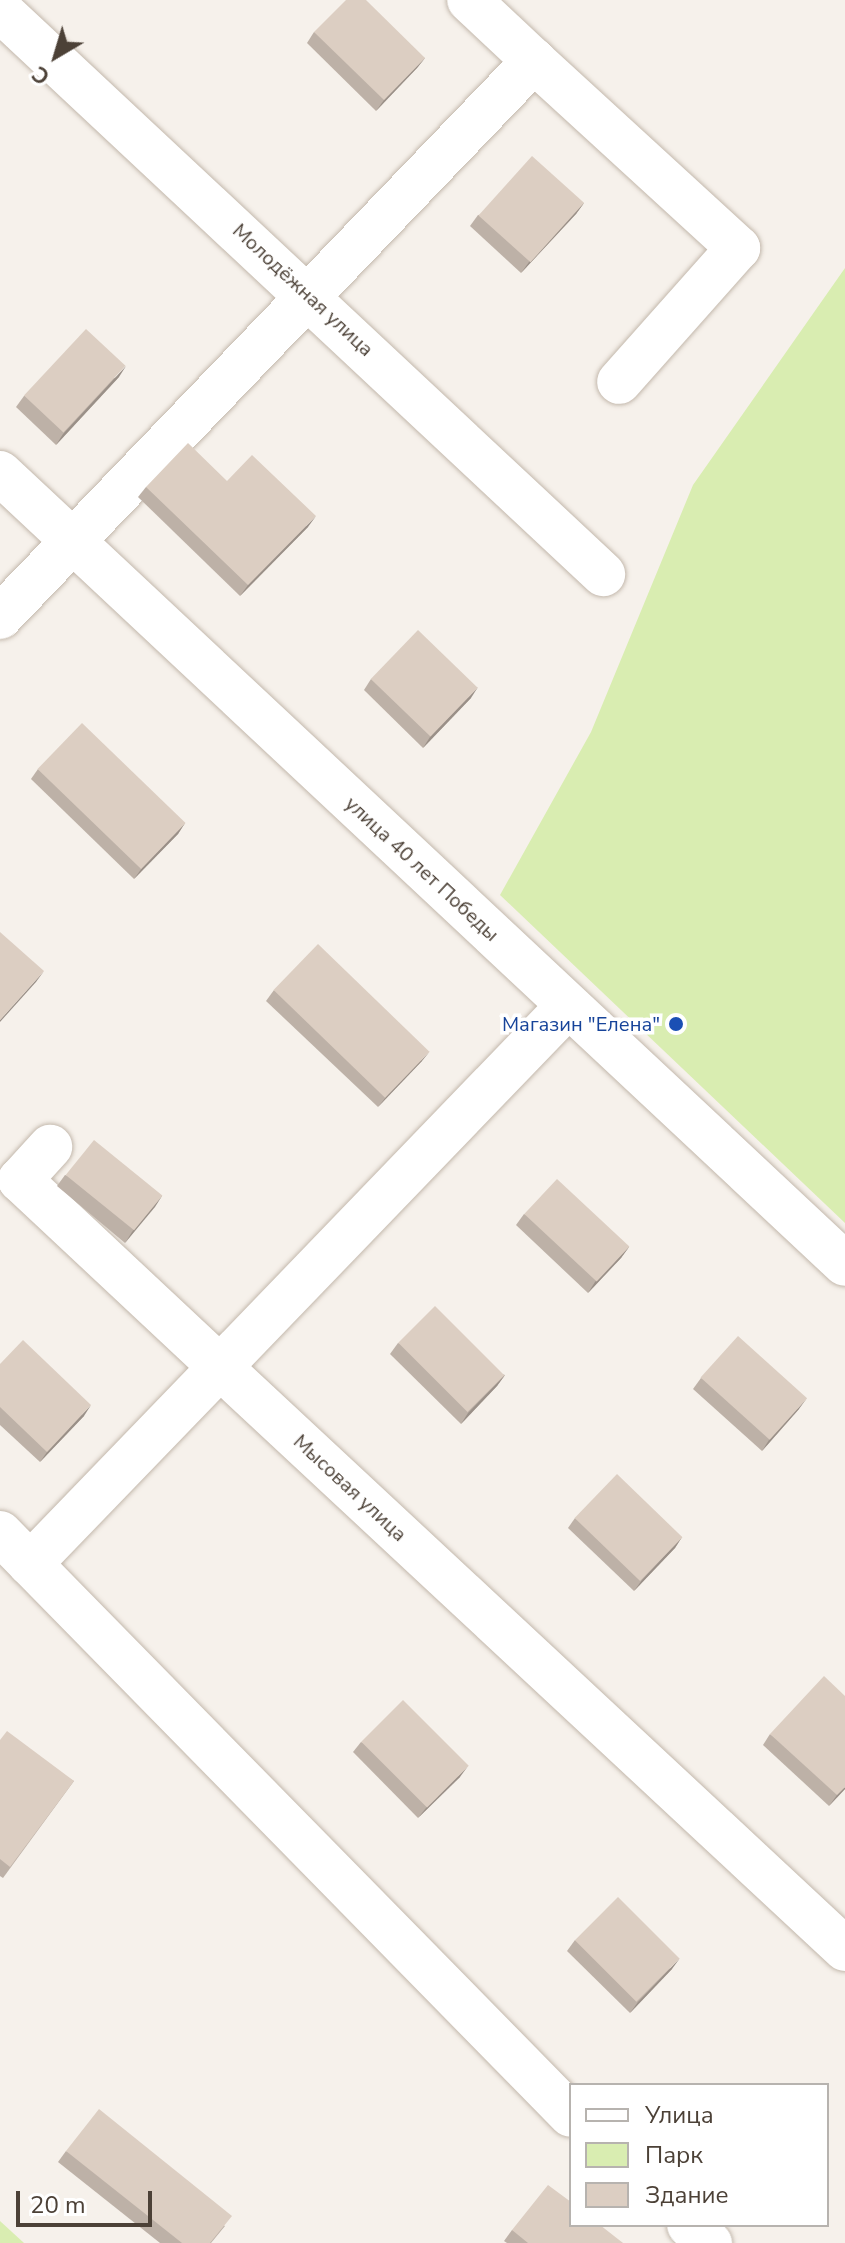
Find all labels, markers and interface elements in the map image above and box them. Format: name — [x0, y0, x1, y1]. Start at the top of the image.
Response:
north arrow — [16, 16, 96, 96]
text: С — [26, 58, 56, 91]
street label: Молодёжная улица — [228, 219, 378, 361]
street label: улица 40 лет Победы — [340, 792, 504, 946]
place label: Магазин "Елена" — [502, 1012, 660, 1036]
marker: Магазин "Елена" — [667, 1015, 685, 1033]
street label: Мысовая улица — [288, 1429, 412, 1547]
legend — [569, 2083, 829, 2227]
text: Улица — [645, 2099, 714, 2131]
text: Парк — [645, 2139, 703, 2171]
scale bar — [20, 2175, 156, 2225]
text: Здание — [645, 2179, 729, 2211]
text: 20 m — [30, 2189, 86, 2221]

